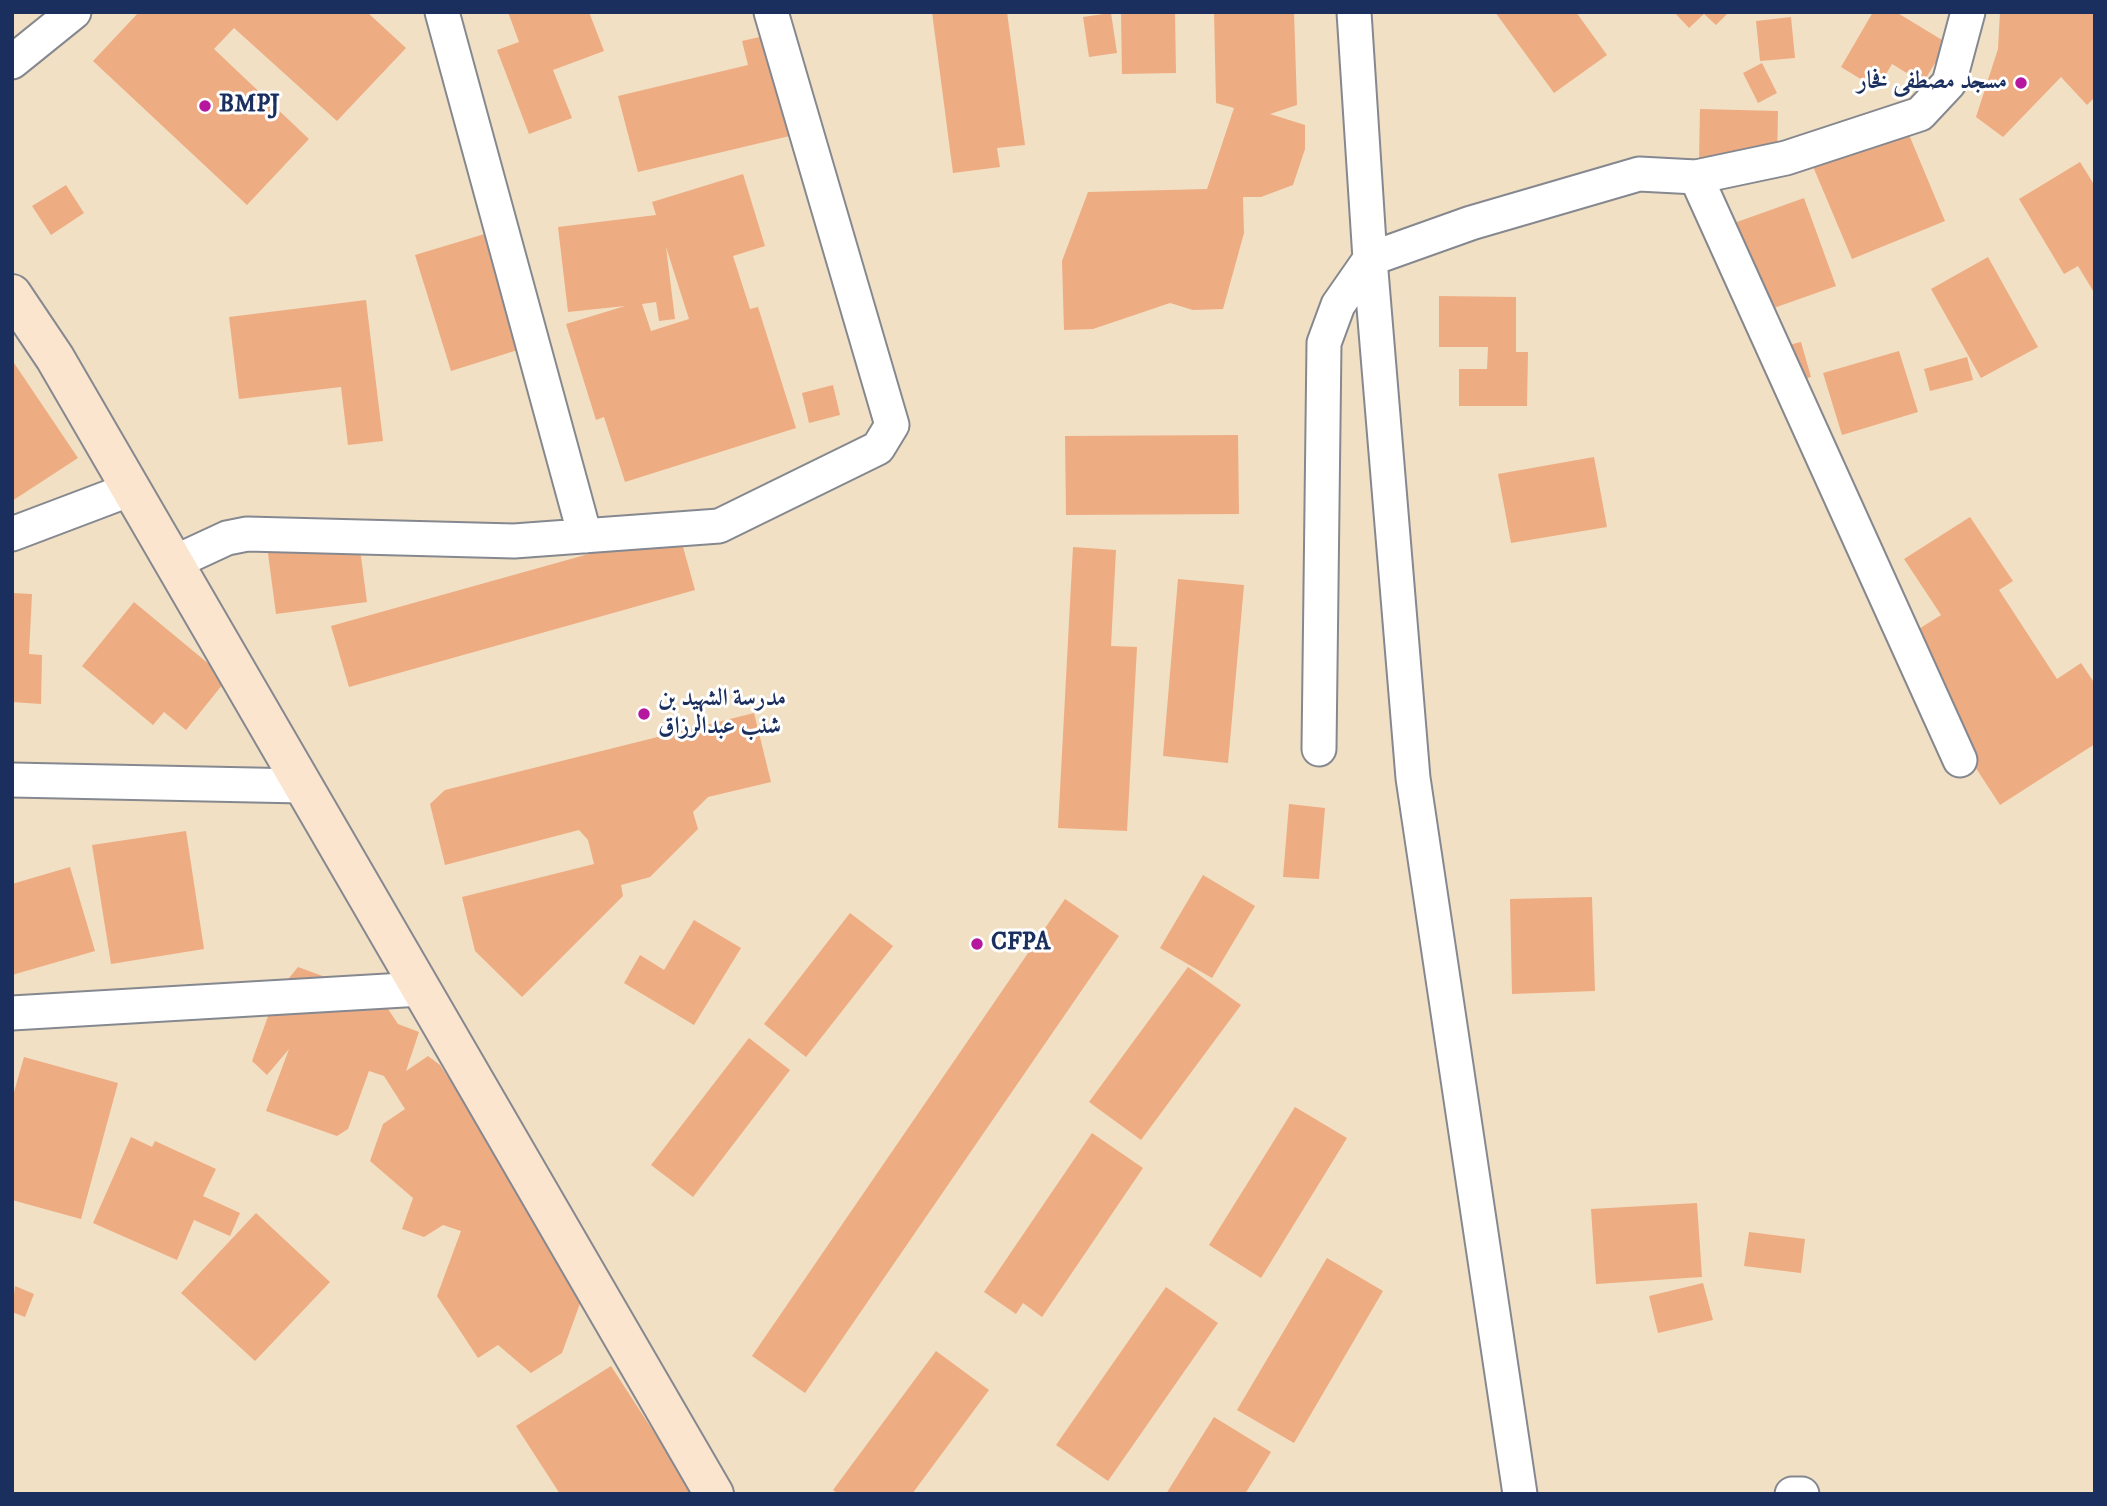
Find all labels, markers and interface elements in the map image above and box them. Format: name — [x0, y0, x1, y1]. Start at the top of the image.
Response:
place label: مسجد مصطفى فخار — [1857, 69, 2007, 97]
marker: مسجد مصطفى فخار — [2013, 75, 2029, 91]
place label: BMPJ — [219, 92, 280, 120]
marker: BMPJ — [197, 98, 213, 114]
place label: مدرسة الشهيد بن شنب عبدالرزاق — [658, 686, 786, 742]
marker: مدرسة الشهيد بن شنب عبدالرزاق — [636, 706, 652, 722]
place label: CFPA — [991, 930, 1050, 958]
marker: CFPA — [969, 936, 985, 952]

